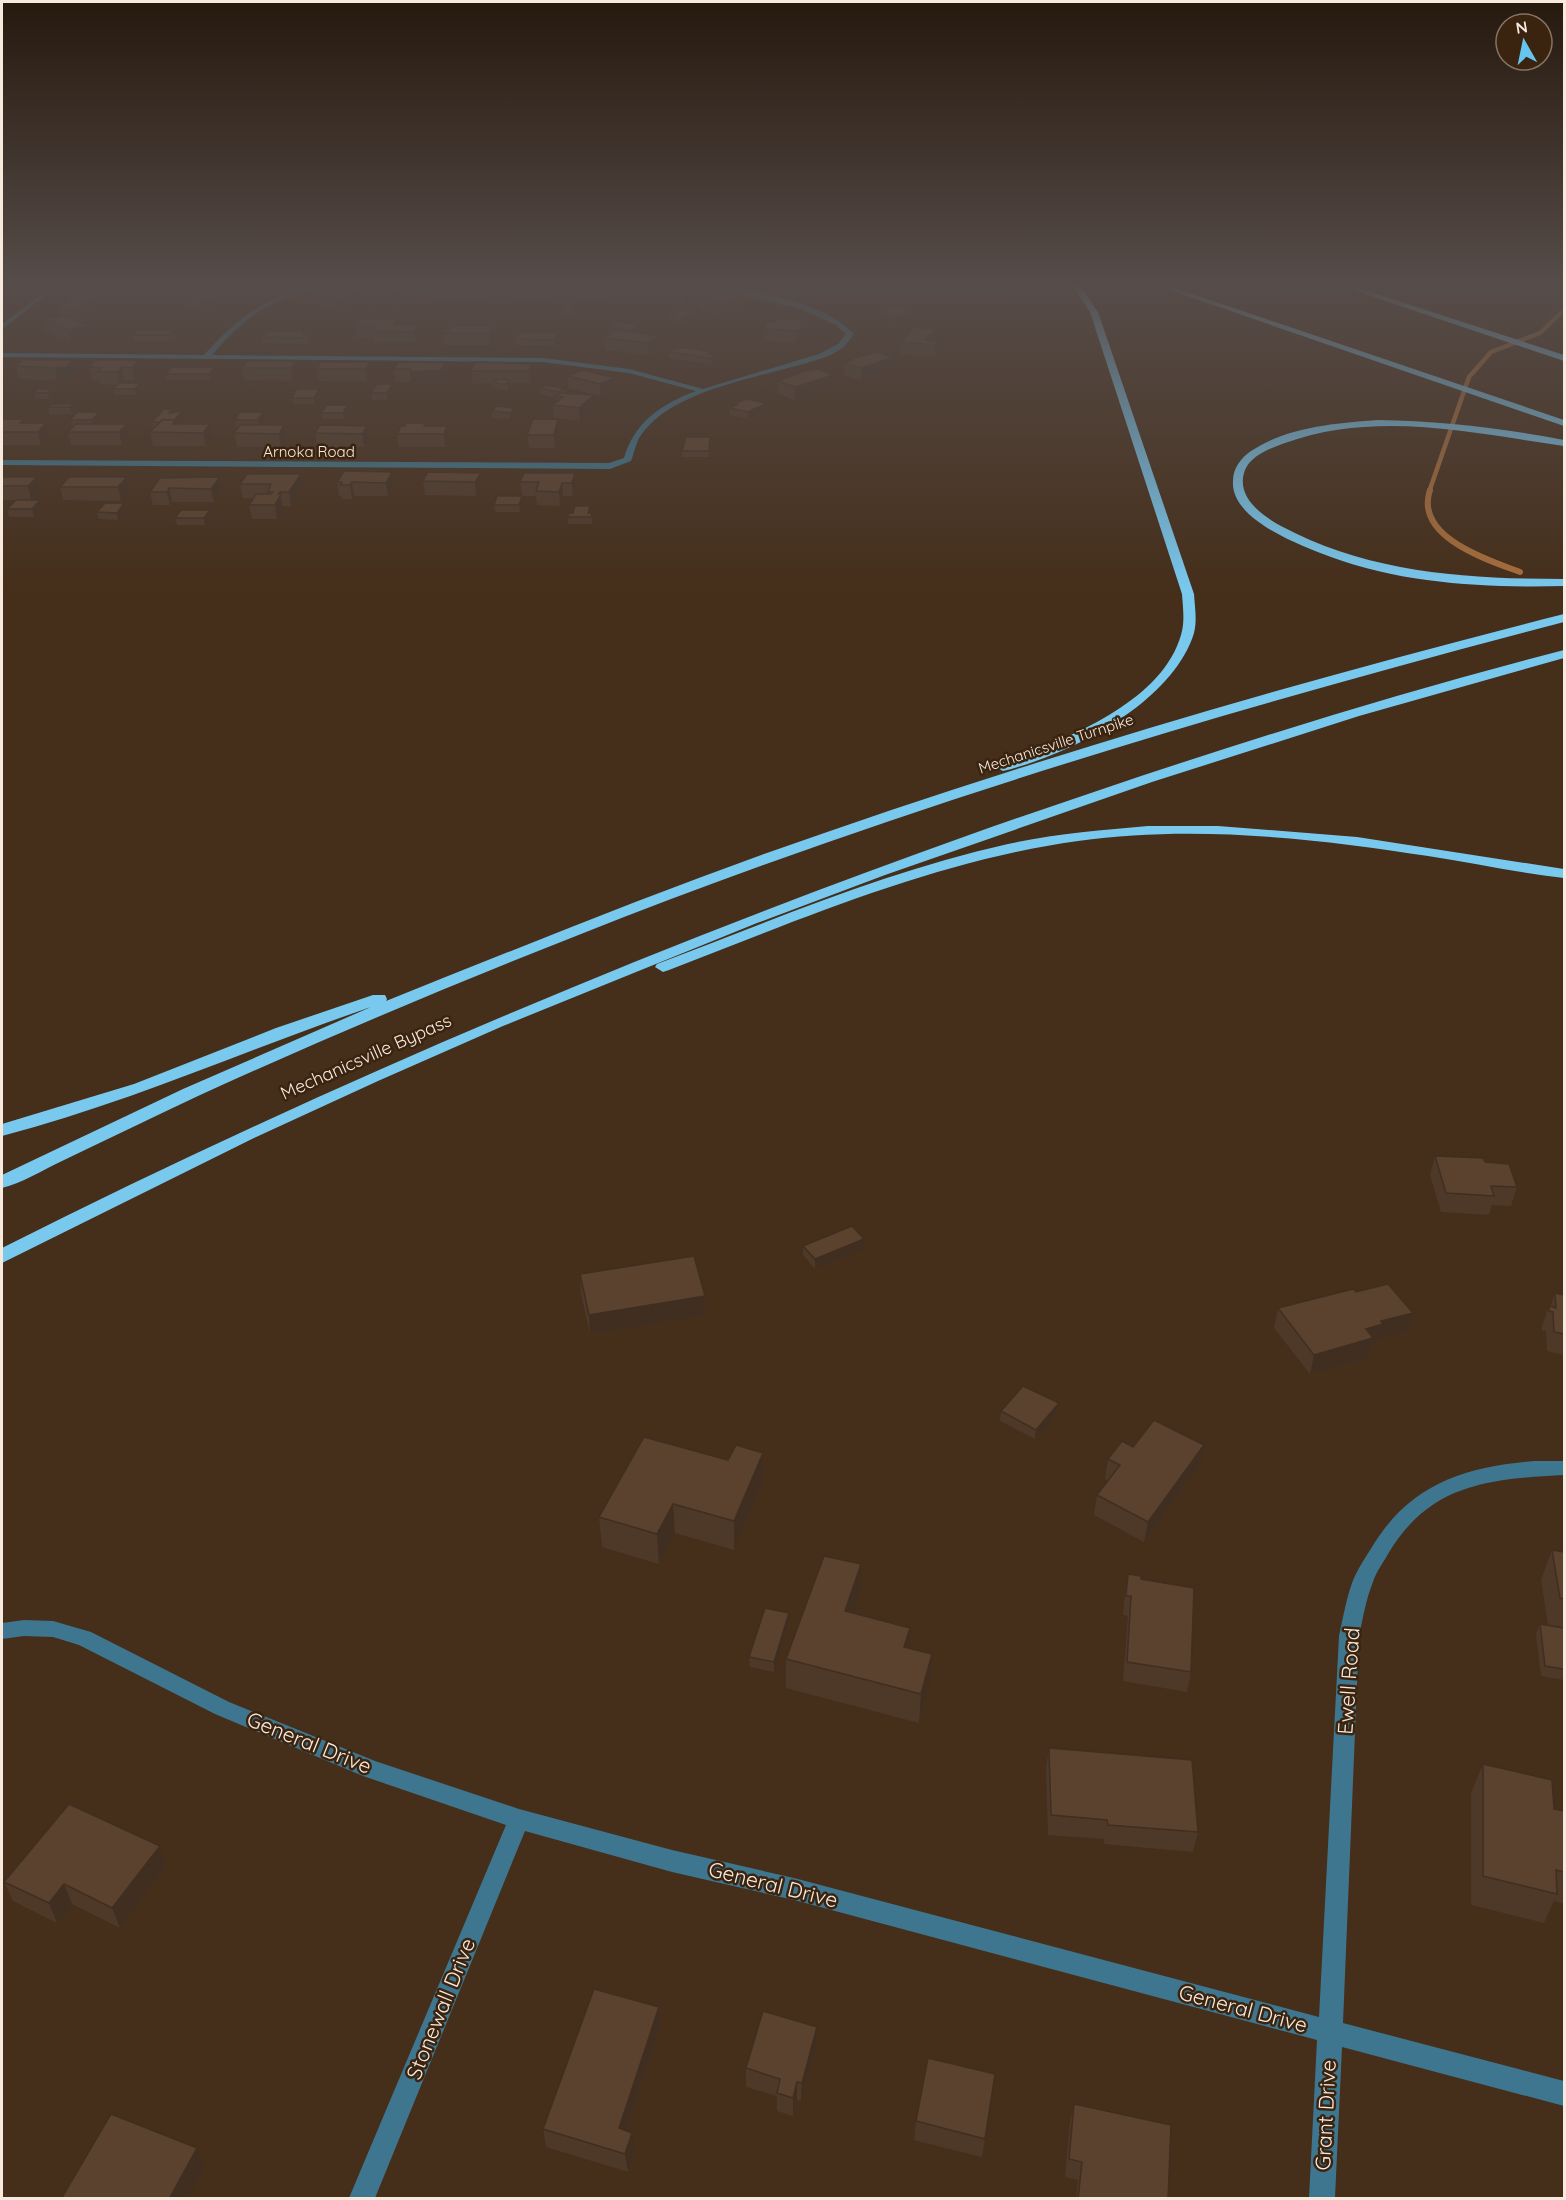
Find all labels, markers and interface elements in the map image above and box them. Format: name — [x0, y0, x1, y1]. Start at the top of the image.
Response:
north arrow — [1494, 12, 1554, 72]
text: N — [1514, 16, 1529, 38]
street label: Arnoka Road — [263, 442, 355, 461]
street label: Mechanicsville Turnpike — [976, 709, 1136, 778]
street label: Mechanicsville Bypass — [277, 1008, 455, 1105]
street label: Ewell Road — [1331, 1627, 1365, 1735]
street label: General Drive — [243, 1705, 376, 1779]
street label: General Drive — [706, 1855, 840, 1913]
street label: Stonewall Drive — [400, 1934, 480, 2083]
street label: General Drive — [1176, 1978, 1310, 2038]
street label: Grant Drive — [1309, 2059, 1341, 2171]

